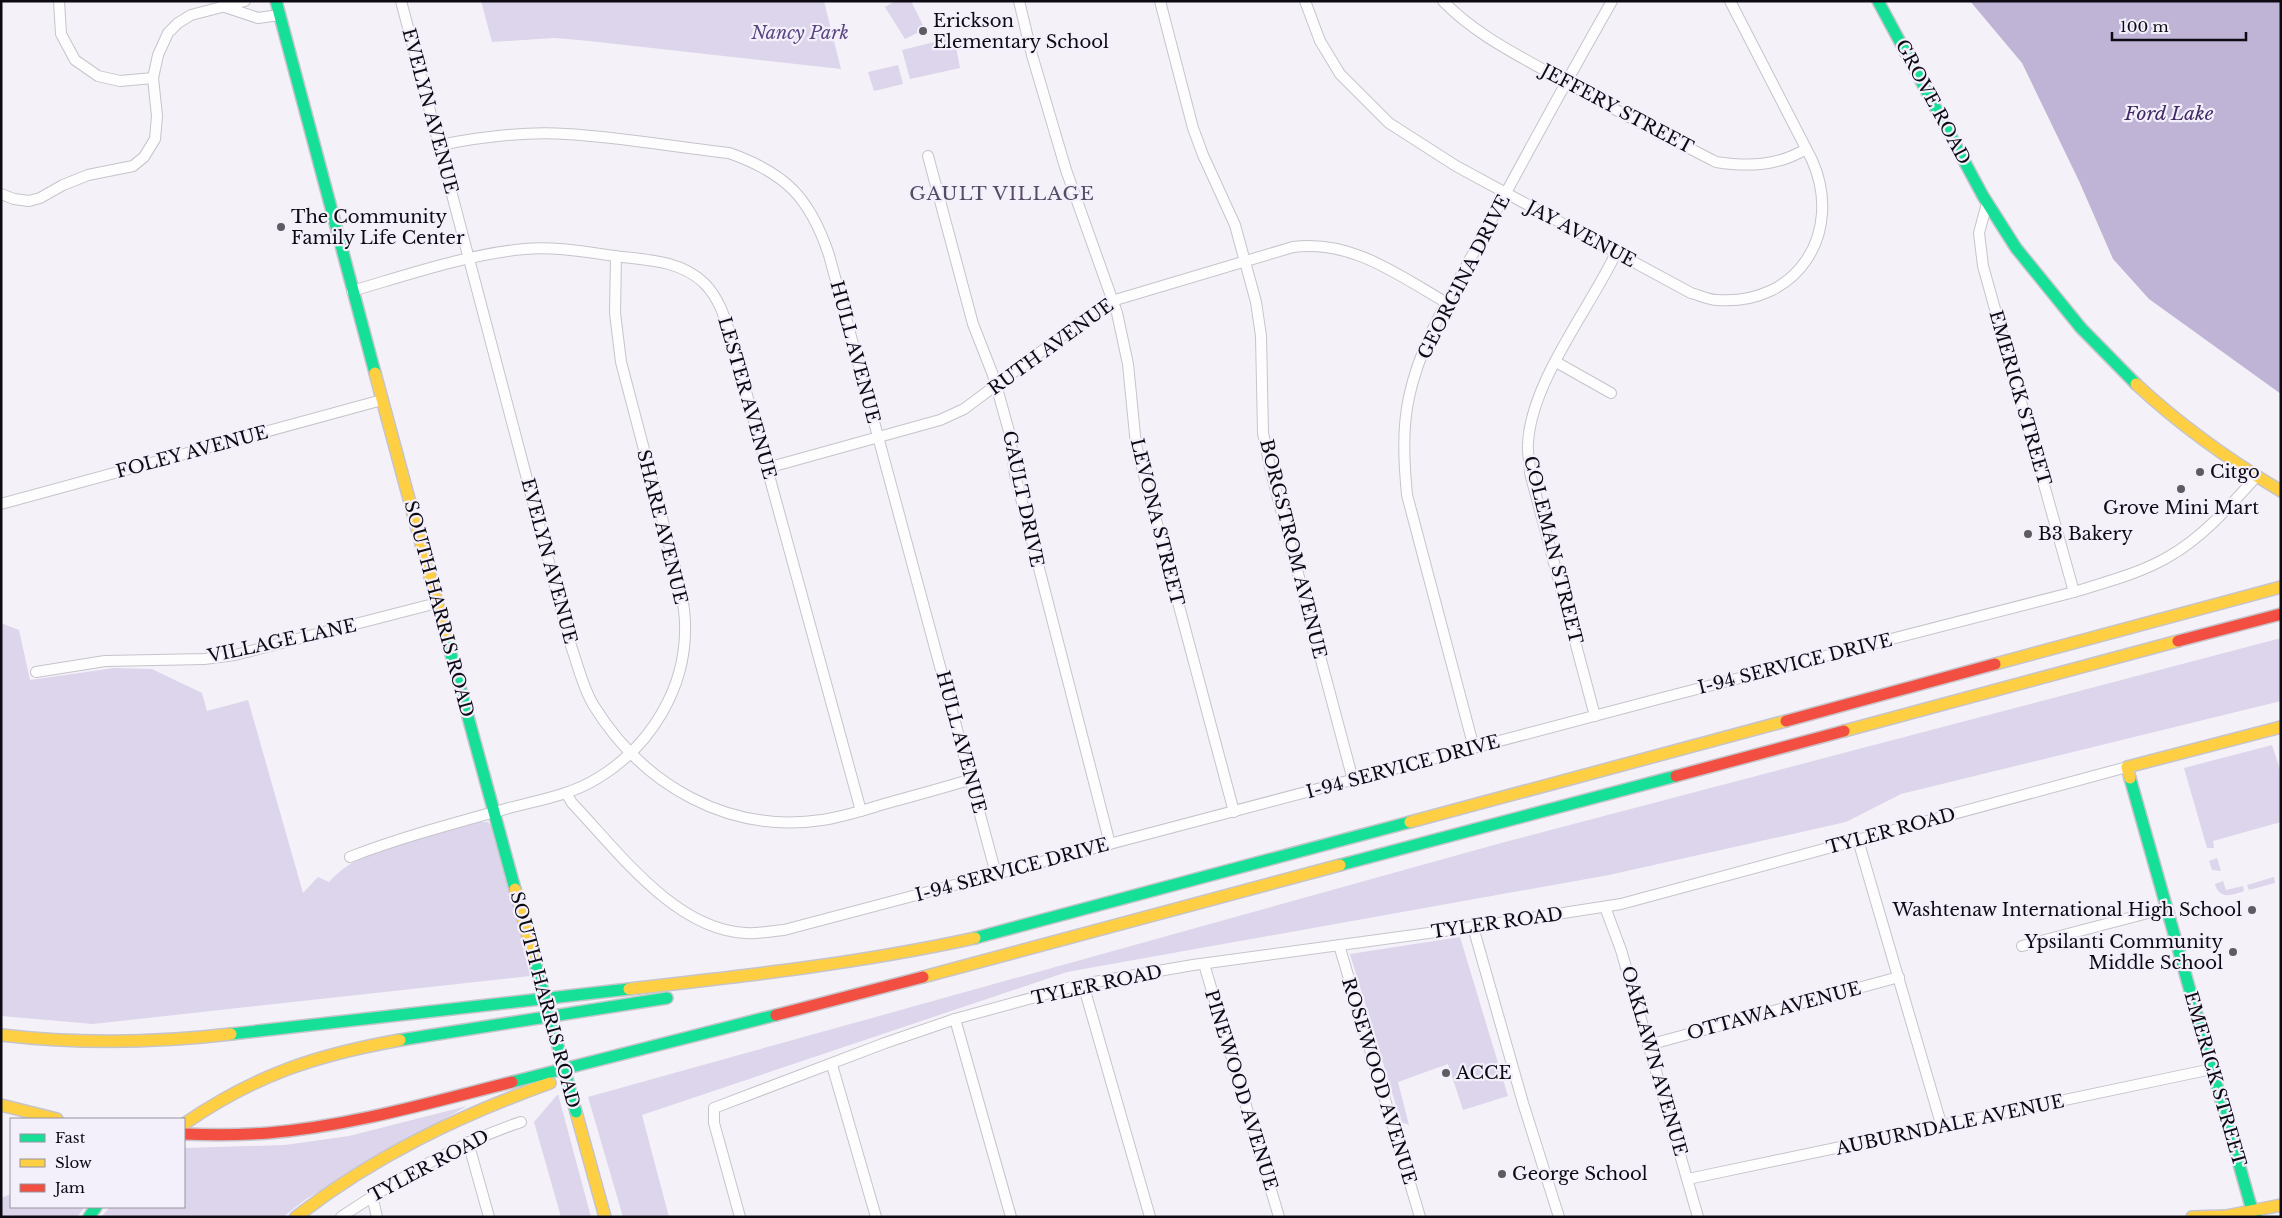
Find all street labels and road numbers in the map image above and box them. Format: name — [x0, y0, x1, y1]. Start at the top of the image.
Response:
street label: EVELYN AVENUE — [397, 26, 463, 196]
street label: GROVE ROAD — [1891, 36, 1975, 168]
street label: JEFFERY STREET — [1535, 59, 1697, 159]
street label: GEORGINA DRIVE — [1413, 191, 1515, 363]
street label: JAY AVENUE — [1521, 195, 1640, 272]
street label: HULL AVENUE — [825, 278, 885, 426]
street label: RUTH AVENUE — [984, 294, 1118, 400]
street label: EMERICK STREET — [1984, 308, 2056, 489]
street label: LESTER AVENUE — [713, 314, 781, 482]
street label: FOLEY AVENUE — [114, 421, 270, 483]
street label: GAULT DRIVE — [998, 429, 1048, 569]
street label: LEVONA STREET — [1126, 436, 1189, 608]
street label: BORGSTROM AVENUE — [1255, 437, 1331, 661]
street label: SHARE AVENUE — [632, 448, 692, 606]
street label: COLEMAN STREET — [1519, 454, 1587, 647]
street label: EVELYN AVENUE — [516, 476, 582, 646]
street label: SOUTH HARRIS ROAD — [399, 498, 479, 720]
street label: VILLAGE LANE — [205, 614, 358, 668]
street label: I-94 SERVICE DRIVE — [1696, 629, 1894, 699]
street label: HULL AVENUE — [931, 668, 991, 816]
street label: I-94 SERVICE DRIVE — [1304, 731, 1502, 803]
street label: TYLER ROAD — [1824, 803, 1958, 859]
street label: I-94 SERVICE DRIVE — [913, 834, 1111, 906]
street label: SOUTH HARRIS ROAD — [505, 889, 585, 1111]
street label: TYLER ROAD — [1430, 903, 1564, 943]
street label: TYLER ROAD — [1030, 960, 1164, 1010]
street label: OAKLAWN AVENUE — [1616, 964, 1692, 1158]
street label: ROSEWOOD AVENUE — [1337, 975, 1421, 1187]
street label: OTTAWA AVENUE — [1685, 977, 1863, 1045]
street label: PINEWOOD AVENUE — [1200, 987, 1282, 1193]
street label: EMERICK STREET — [2179, 989, 2251, 1170]
street label: AUBURNDALE AVENUE — [1833, 1090, 2066, 1160]
street label: TYLER ROAD — [365, 1125, 493, 1207]

